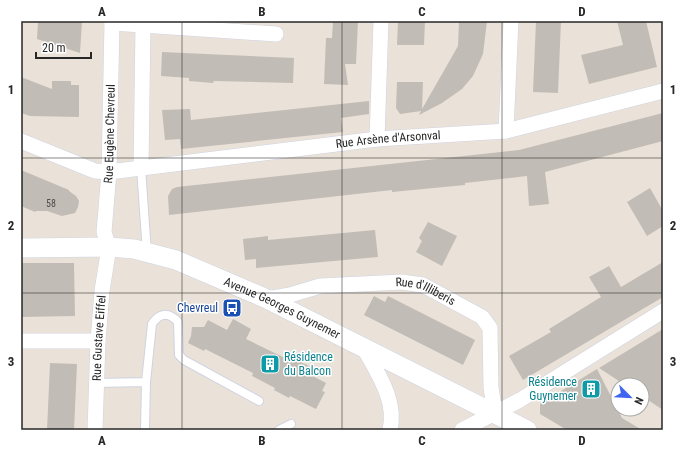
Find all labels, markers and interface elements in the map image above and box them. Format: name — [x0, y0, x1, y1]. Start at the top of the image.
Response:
text: A — [98, 4, 106, 19]
text: B — [258, 4, 266, 19]
text: C — [418, 4, 426, 19]
text: D — [578, 4, 586, 19]
scale bar — [36, 34, 91, 60]
text: 20 m — [42, 41, 66, 55]
text: 1 — [8, 82, 14, 97]
text: 1 — [670, 82, 676, 97]
street label: Rue Eugène Chevreul — [101, 84, 118, 184]
street label: Rue Arsène d'Arsonval — [335, 128, 441, 151]
house number: 58 — [46, 198, 56, 209]
text: 2 — [8, 218, 15, 233]
text: 2 — [670, 218, 677, 233]
street label: Avenue Georges Guynemer — [222, 274, 343, 342]
street label: Rue d'Illiberis — [395, 275, 458, 308]
street label: Rue Gustave Eiffel — [90, 295, 109, 381]
bus stop icon: Chevreul — [221, 297, 243, 319]
place label: Chevreul — [177, 301, 218, 315]
place label: Résidence du Balcon — [284, 350, 333, 378]
building icon: Résidence du Balcon — [259, 353, 281, 375]
text: 3 — [8, 354, 14, 369]
text: 3 — [670, 354, 676, 369]
place label: Résidence Guynemer — [528, 375, 577, 403]
north arrow — [610, 377, 650, 417]
building icon: Résidence Guynemer — [580, 378, 602, 400]
text: N — [631, 395, 646, 407]
text: A — [98, 433, 106, 448]
text: B — [258, 433, 266, 448]
text: C — [418, 433, 426, 448]
text: D — [578, 433, 586, 448]

